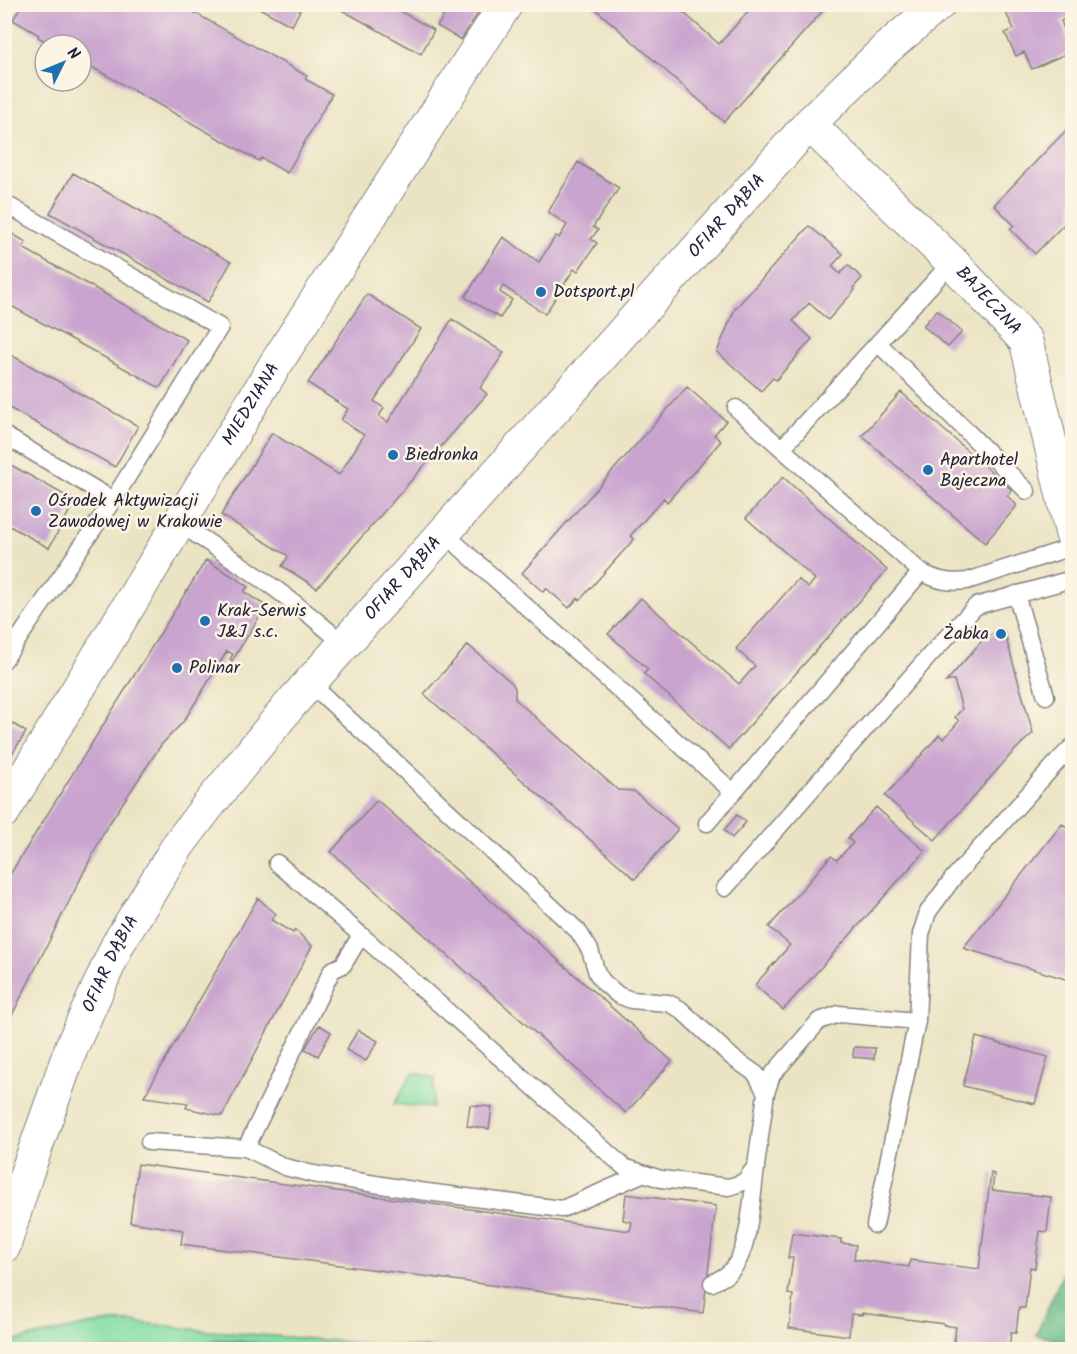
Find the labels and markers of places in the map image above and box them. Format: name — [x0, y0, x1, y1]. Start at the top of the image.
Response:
place label: Dotsport.pl — [553, 278, 635, 307]
marker: Dotsport.pl — [534, 285, 548, 299]
place label: Biedronka — [405, 441, 478, 470]
place label: Aparthotel Bajeczna — [940, 446, 1019, 496]
marker: Biedronka — [386, 448, 400, 462]
marker: Aparthotel Bajeczna — [921, 463, 935, 477]
place label: Ośrodek Aktywizacji Zawodowej w Krakowie — [48, 487, 222, 537]
marker: Ośrodek Aktywizacji Zawodowej w Krakowie — [29, 504, 43, 518]
place label: Krak-Serwis J&J s.c. — [217, 597, 307, 647]
marker: Krak-Serwis J&J s.c. — [198, 614, 212, 628]
place label: Żabka — [943, 620, 989, 649]
marker: Żabka — [994, 627, 1008, 641]
place label: Polinar — [189, 654, 241, 683]
marker: Polinar — [170, 661, 184, 675]

